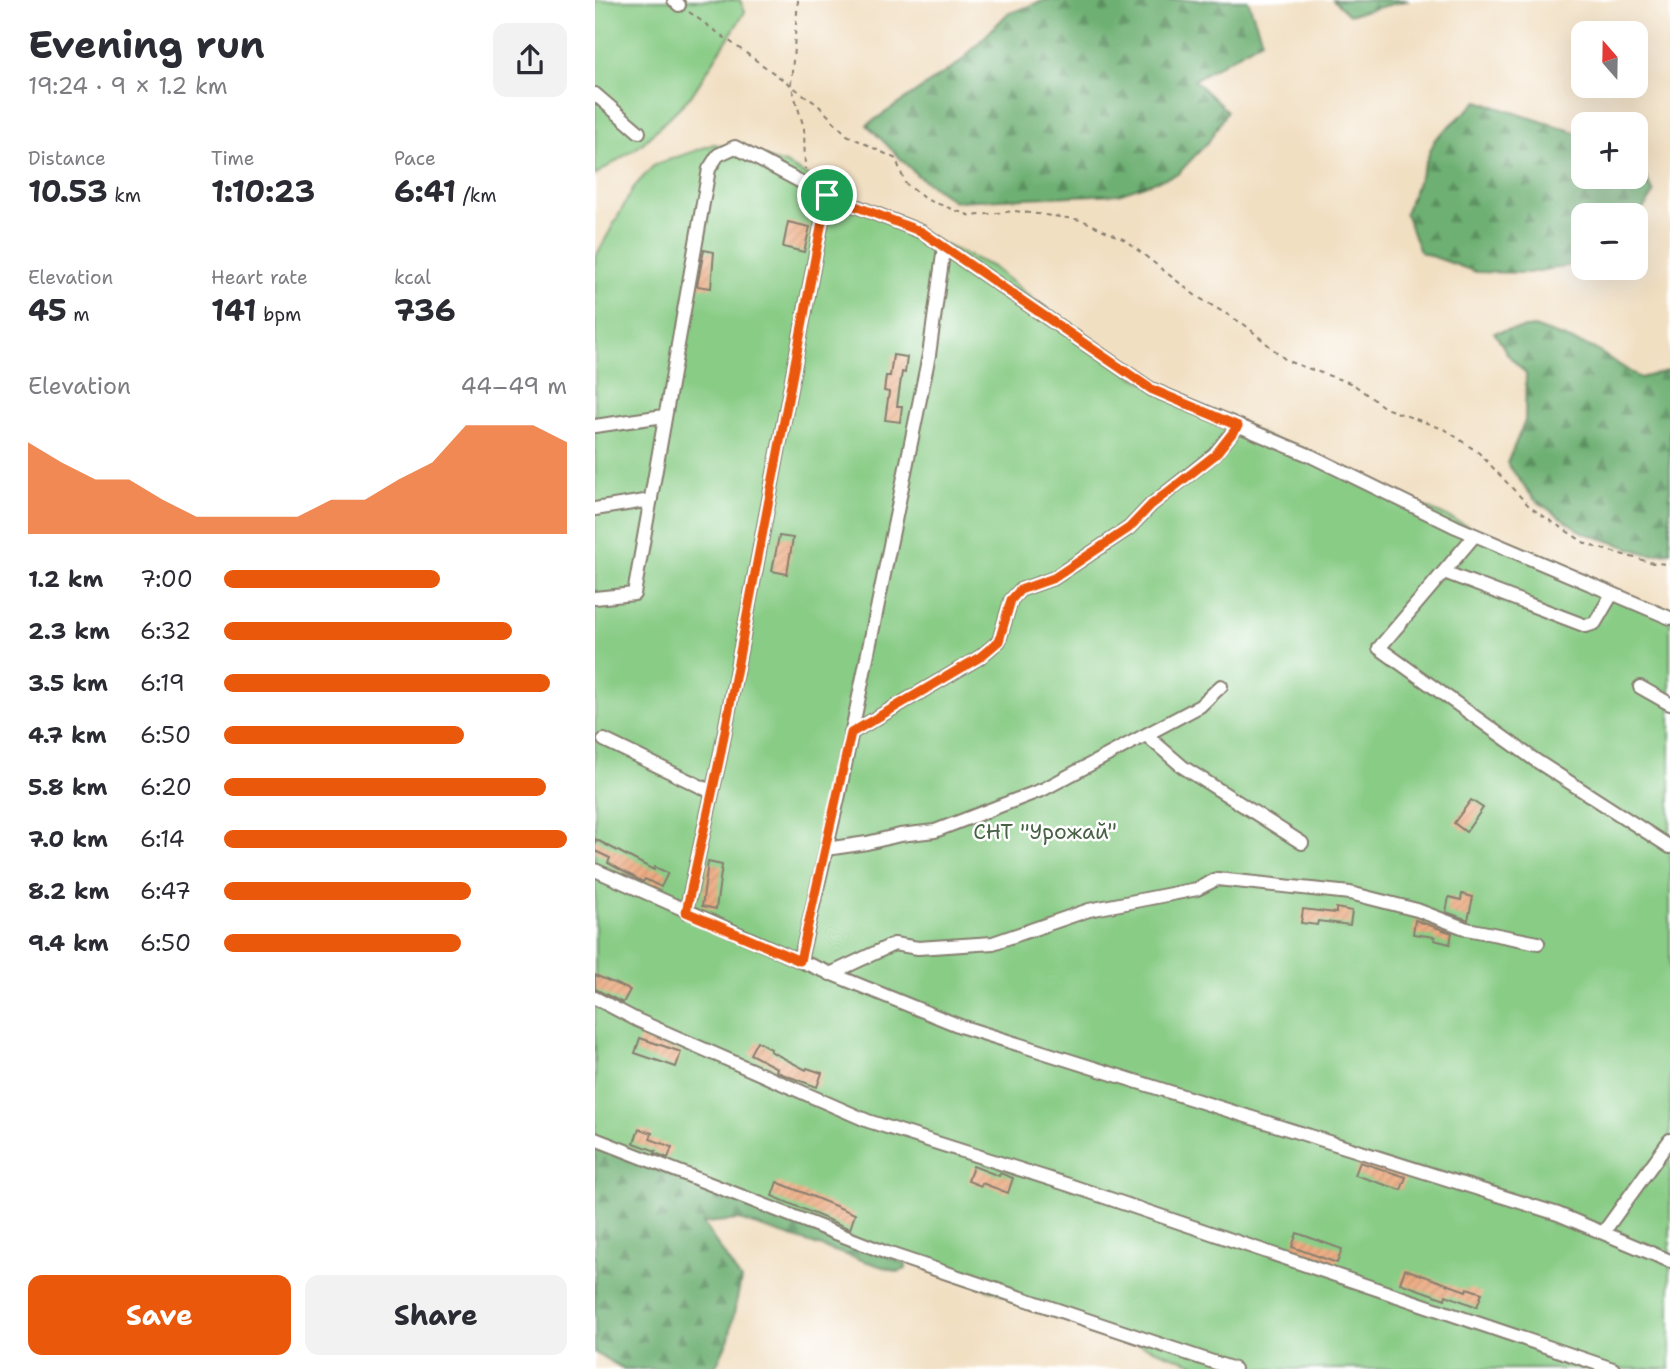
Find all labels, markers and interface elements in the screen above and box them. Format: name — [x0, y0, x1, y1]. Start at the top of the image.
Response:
text: Evening run — [28, 19, 265, 70]
north arrow — [1571, 21, 1649, 98]
map controls — [1571, 21, 1648, 280]
button: share — [493, 23, 567, 97]
text: 19:24 · 9 × 1.2 km — [28, 71, 228, 101]
button: + — [1571, 112, 1648, 189]
text: Distance — [28, 146, 106, 171]
text: Time — [211, 146, 255, 171]
text: Pace — [394, 146, 436, 171]
pin — [797, 165, 857, 225]
text: 10.53 — [28, 171, 108, 212]
text: 1:10:23 — [211, 171, 315, 212]
text: 6:41 — [394, 171, 456, 212]
icon: arrive — [808, 176, 846, 214]
text: km — [108, 183, 141, 208]
text: /km — [456, 183, 497, 208]
button: − — [1571, 203, 1648, 280]
text: Elevation — [28, 265, 113, 290]
text: Heart rate — [211, 265, 308, 290]
text: kcal — [394, 265, 431, 290]
text: 45 — [28, 290, 67, 331]
text: 141 — [211, 290, 257, 331]
text: 736 — [394, 290, 456, 331]
text: m — [67, 302, 90, 327]
text: bpm — [257, 302, 301, 327]
text: Elevation — [28, 371, 131, 401]
text: 44–49 m — [460, 371, 567, 401]
text: 1.2 km — [28, 564, 104, 594]
text: 7:00 — [140, 564, 193, 594]
text: 2.3 km — [28, 616, 110, 646]
text: 6:32 — [140, 616, 191, 646]
text: 3.5 km — [28, 668, 108, 698]
text: 6:19 — [140, 668, 185, 698]
text: 4.7 km — [28, 720, 107, 750]
text: 6:50 — [140, 720, 191, 750]
text: 5.8 km — [28, 772, 107, 802]
text: 6:20 — [140, 772, 192, 802]
park label: СНТ "Урожай" — [973, 818, 1117, 846]
text: 7.0 km — [28, 824, 108, 854]
text: 6:14 — [140, 824, 185, 854]
text: 8.2 km — [28, 876, 109, 906]
text: 6:47 — [140, 876, 191, 906]
text: 9.4 km — [28, 928, 109, 958]
text: 6:50 — [140, 928, 191, 958]
button: Save — [28, 1275, 291, 1355]
button: Share — [305, 1275, 567, 1355]

